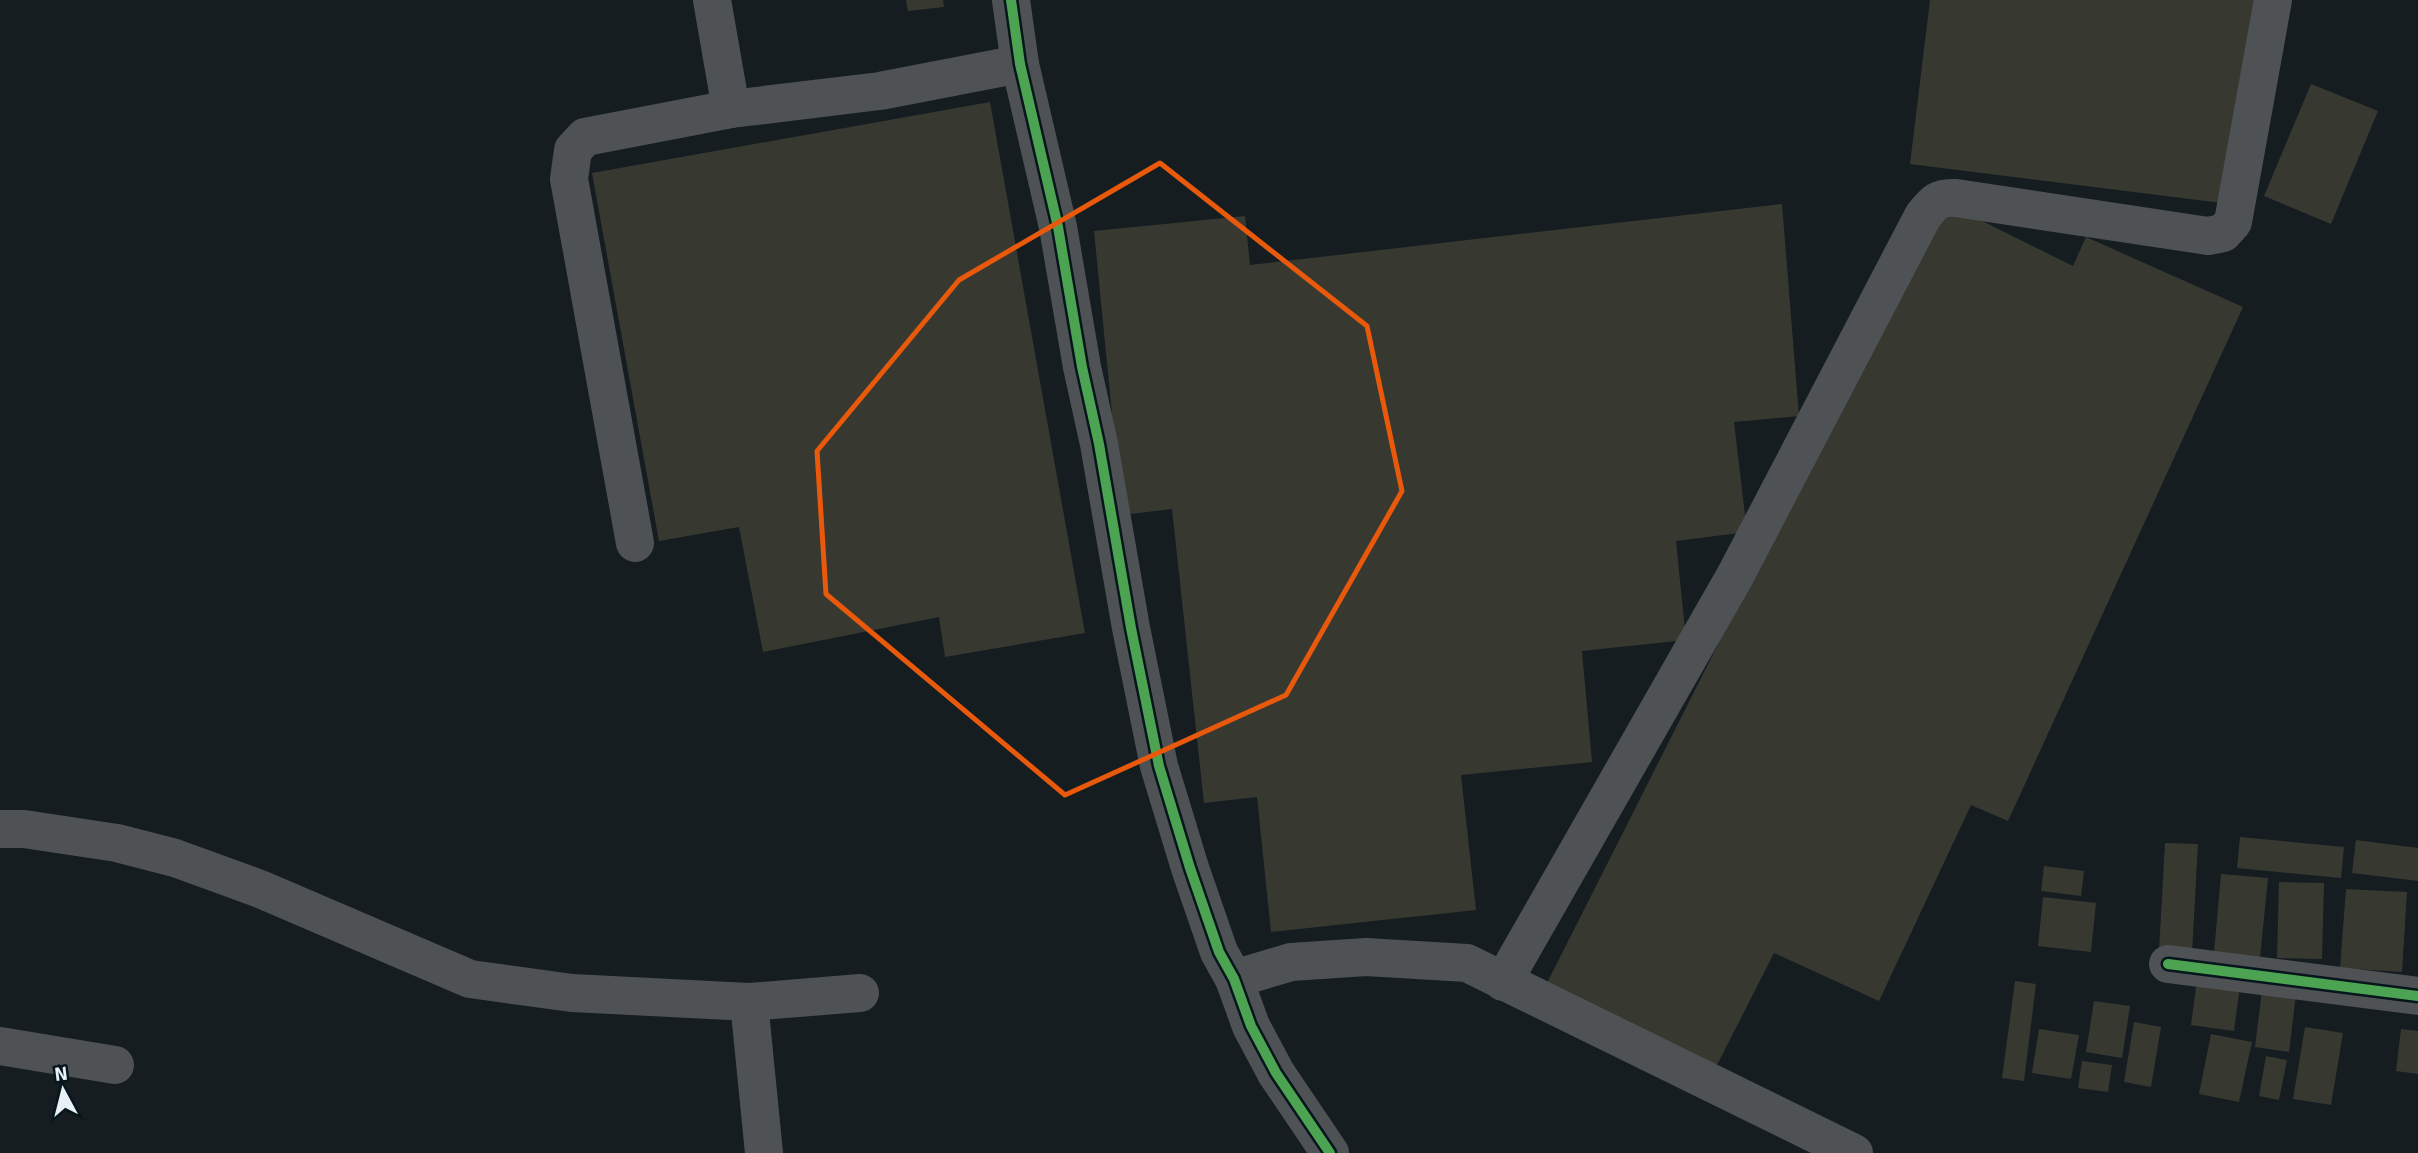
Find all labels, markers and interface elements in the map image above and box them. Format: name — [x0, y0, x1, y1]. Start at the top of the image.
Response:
north arrow — [28, 1055, 98, 1125]
text: N — [53, 1061, 69, 1087]

